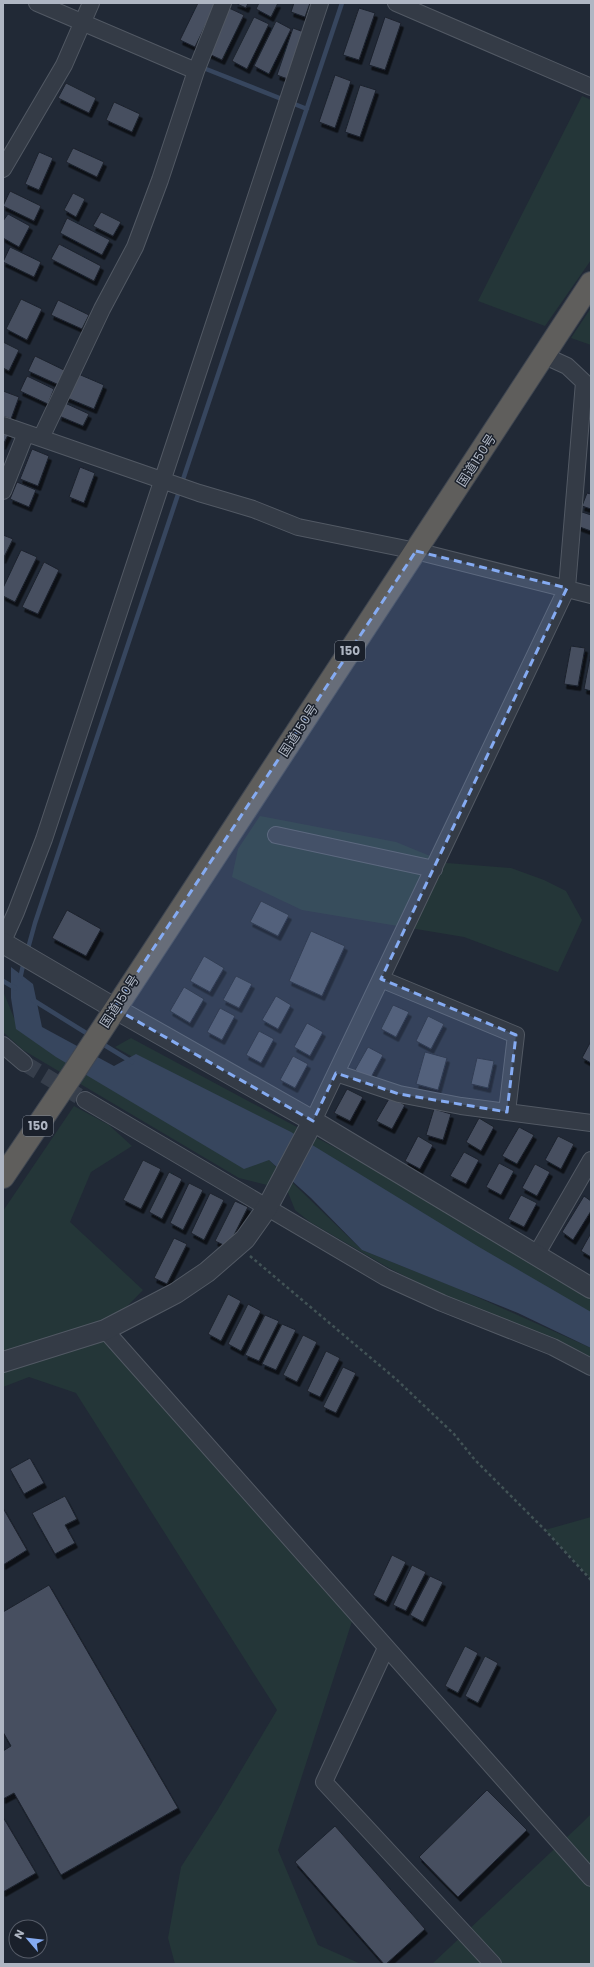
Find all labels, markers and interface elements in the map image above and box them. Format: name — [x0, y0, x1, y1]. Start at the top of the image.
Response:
street label: 国道150号 — [452, 430, 501, 490]
road number: 150 — [335, 641, 365, 661]
street label: 国道150号 — [274, 700, 323, 760]
street label: 国道150号 — [95, 971, 144, 1031]
road number: 150 — [23, 1116, 53, 1136]
north arrow — [8, 1919, 48, 1959]
text: N — [10, 1927, 28, 1942]

